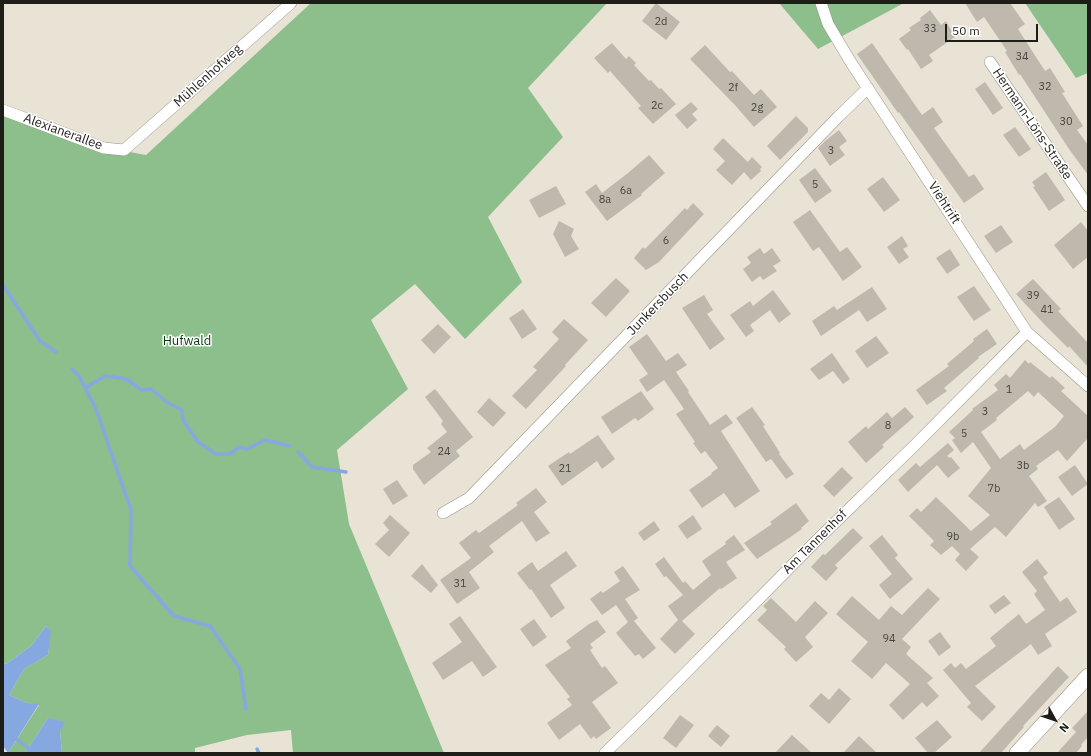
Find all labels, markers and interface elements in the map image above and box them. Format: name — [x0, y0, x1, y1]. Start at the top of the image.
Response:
house number: 2d — [655, 15, 667, 29]
scale bar — [947, 16, 1040, 42]
house number: 33 — [923, 22, 937, 36]
text: 50 m — [952, 23, 980, 38]
street label: Mühlenhofweg — [171, 41, 245, 111]
house number: 34 — [1015, 50, 1029, 64]
street label: Hermann-Löns-Straße — [989, 65, 1075, 183]
house number: 32 — [1038, 80, 1052, 94]
house number: 2f — [728, 81, 738, 95]
house number: 2c — [651, 99, 663, 113]
house number: 2g — [751, 101, 763, 115]
street label: Alexianerallee — [21, 110, 105, 154]
house number: 30 — [1059, 115, 1073, 129]
house number: 3 — [828, 144, 834, 158]
house number: 5 — [812, 178, 818, 192]
street label: Viehtrift — [925, 179, 963, 227]
house number: 6a — [620, 184, 632, 198]
house number: 8a — [599, 193, 611, 207]
house number: 6 — [663, 234, 669, 248]
street label: Junkersbusch — [624, 269, 692, 339]
house number: 39 — [1026, 289, 1040, 303]
house number: 41 — [1040, 303, 1054, 317]
park label: Hufwald — [163, 333, 211, 349]
house number: 1 — [1006, 383, 1012, 397]
house number: 3 — [982, 405, 988, 419]
house number: 8 — [885, 419, 891, 433]
house number: 5 — [961, 427, 967, 441]
house number: 24 — [437, 445, 451, 459]
house number: 3b — [1017, 459, 1029, 473]
house number: 21 — [558, 462, 572, 476]
house number: 7b — [988, 482, 1000, 496]
street label: Am Tannenhof — [780, 507, 850, 577]
house number: 9b — [947, 530, 959, 544]
house number: 31 — [453, 577, 467, 591]
house number: 94 — [882, 632, 896, 646]
north arrow — [1035, 700, 1075, 740]
text: N — [1056, 720, 1072, 735]

